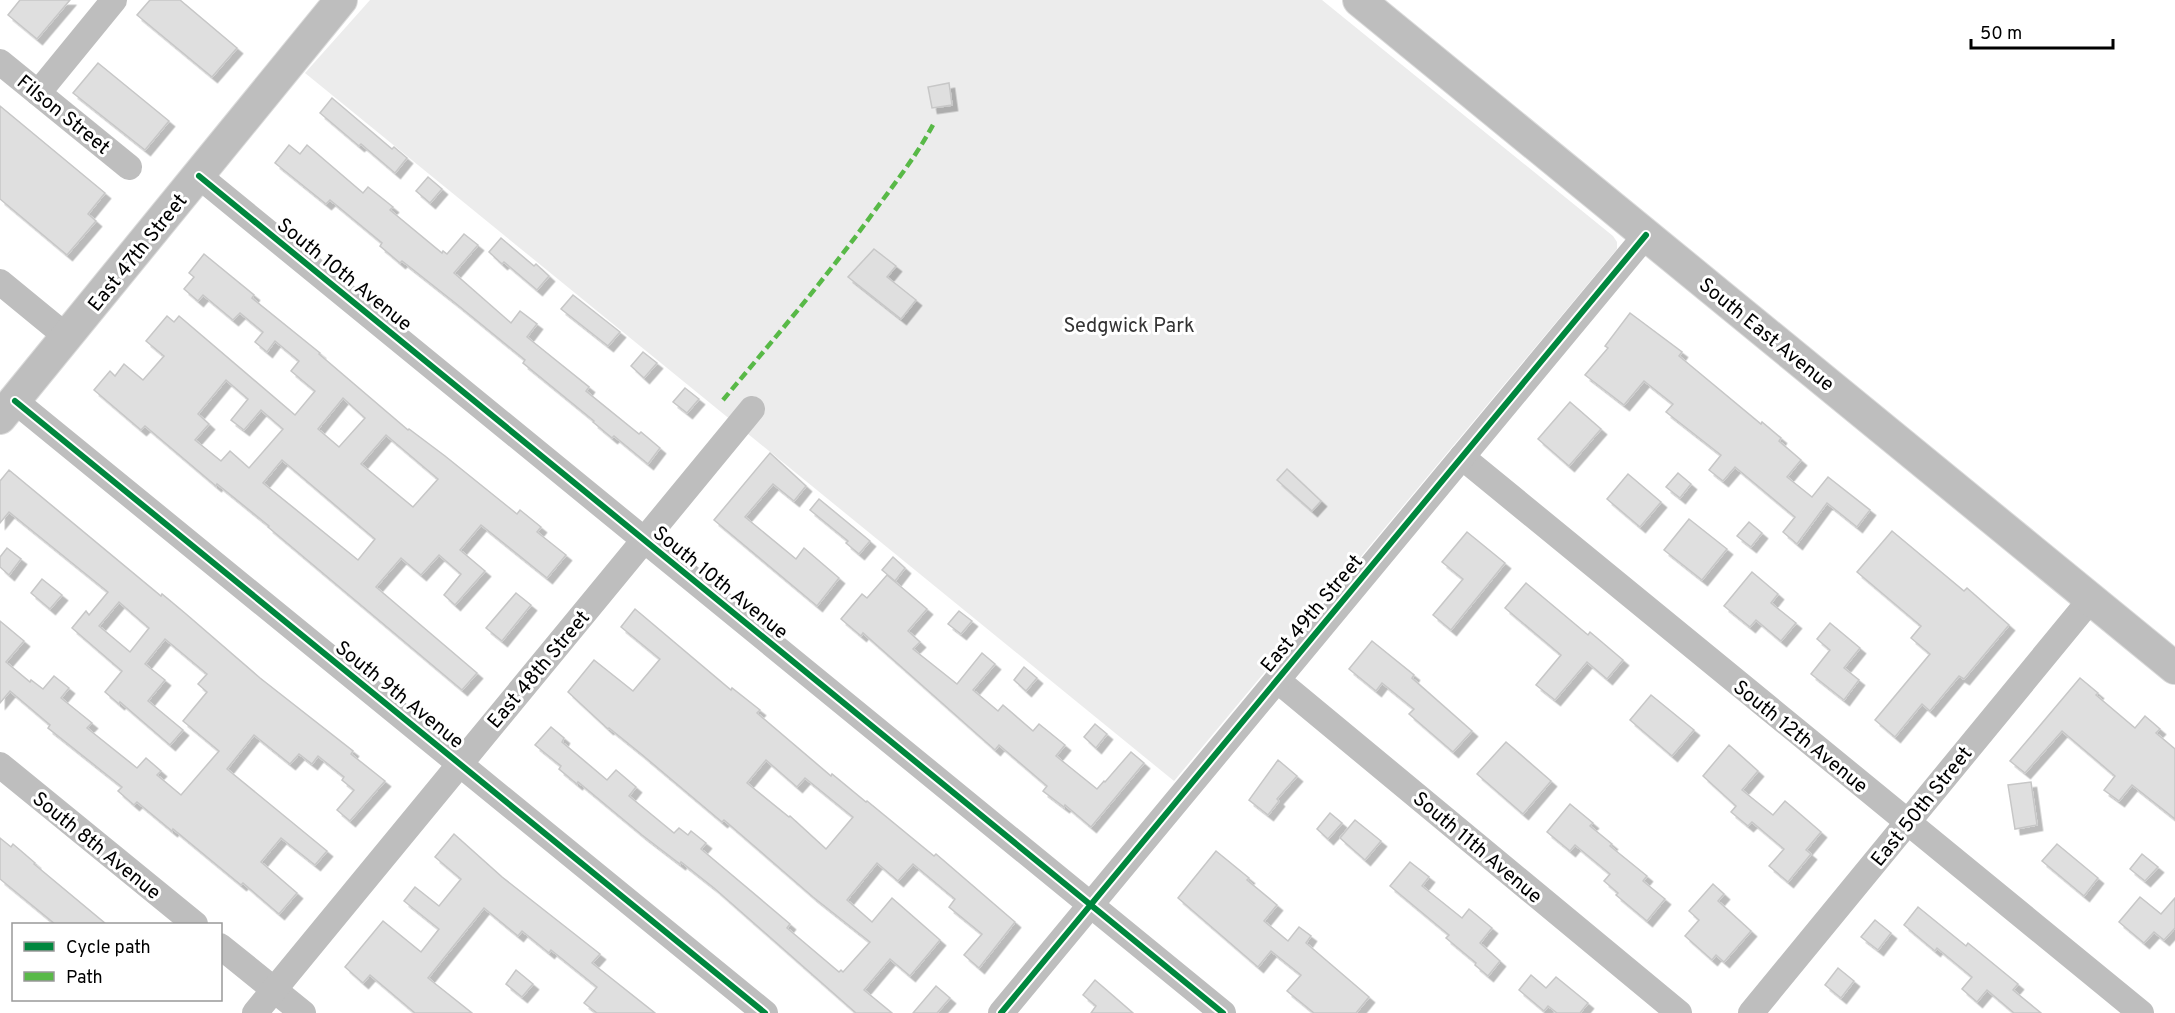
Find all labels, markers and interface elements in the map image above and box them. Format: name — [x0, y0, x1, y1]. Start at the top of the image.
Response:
scale bar — [1971, 12, 2114, 50]
text: 50 m — [1980, 23, 2022, 46]
street label: Filson Street — [11, 70, 115, 161]
street label: East 47th Street — [83, 189, 194, 317]
street label: South 10th Avenue — [271, 213, 417, 338]
street label: South East Avenue — [1693, 273, 1839, 398]
park label: Sedgwick Park — [1063, 314, 1195, 340]
street label: South 10th Avenue — [647, 521, 793, 646]
street label: East 49th Street — [1256, 550, 1369, 679]
street label: East 48th Street — [483, 606, 597, 735]
street label: South 9th Avenue — [329, 636, 468, 755]
street label: South 12th Avenue — [1727, 675, 1872, 800]
street label: East 50th Street — [1866, 742, 1979, 873]
street label: South 8th Avenue — [26, 787, 165, 906]
street label: South 11th Avenue — [1407, 787, 1547, 910]
legend — [12, 923, 222, 1001]
text: Cycle path — [66, 937, 151, 960]
text: Path — [66, 967, 103, 990]

